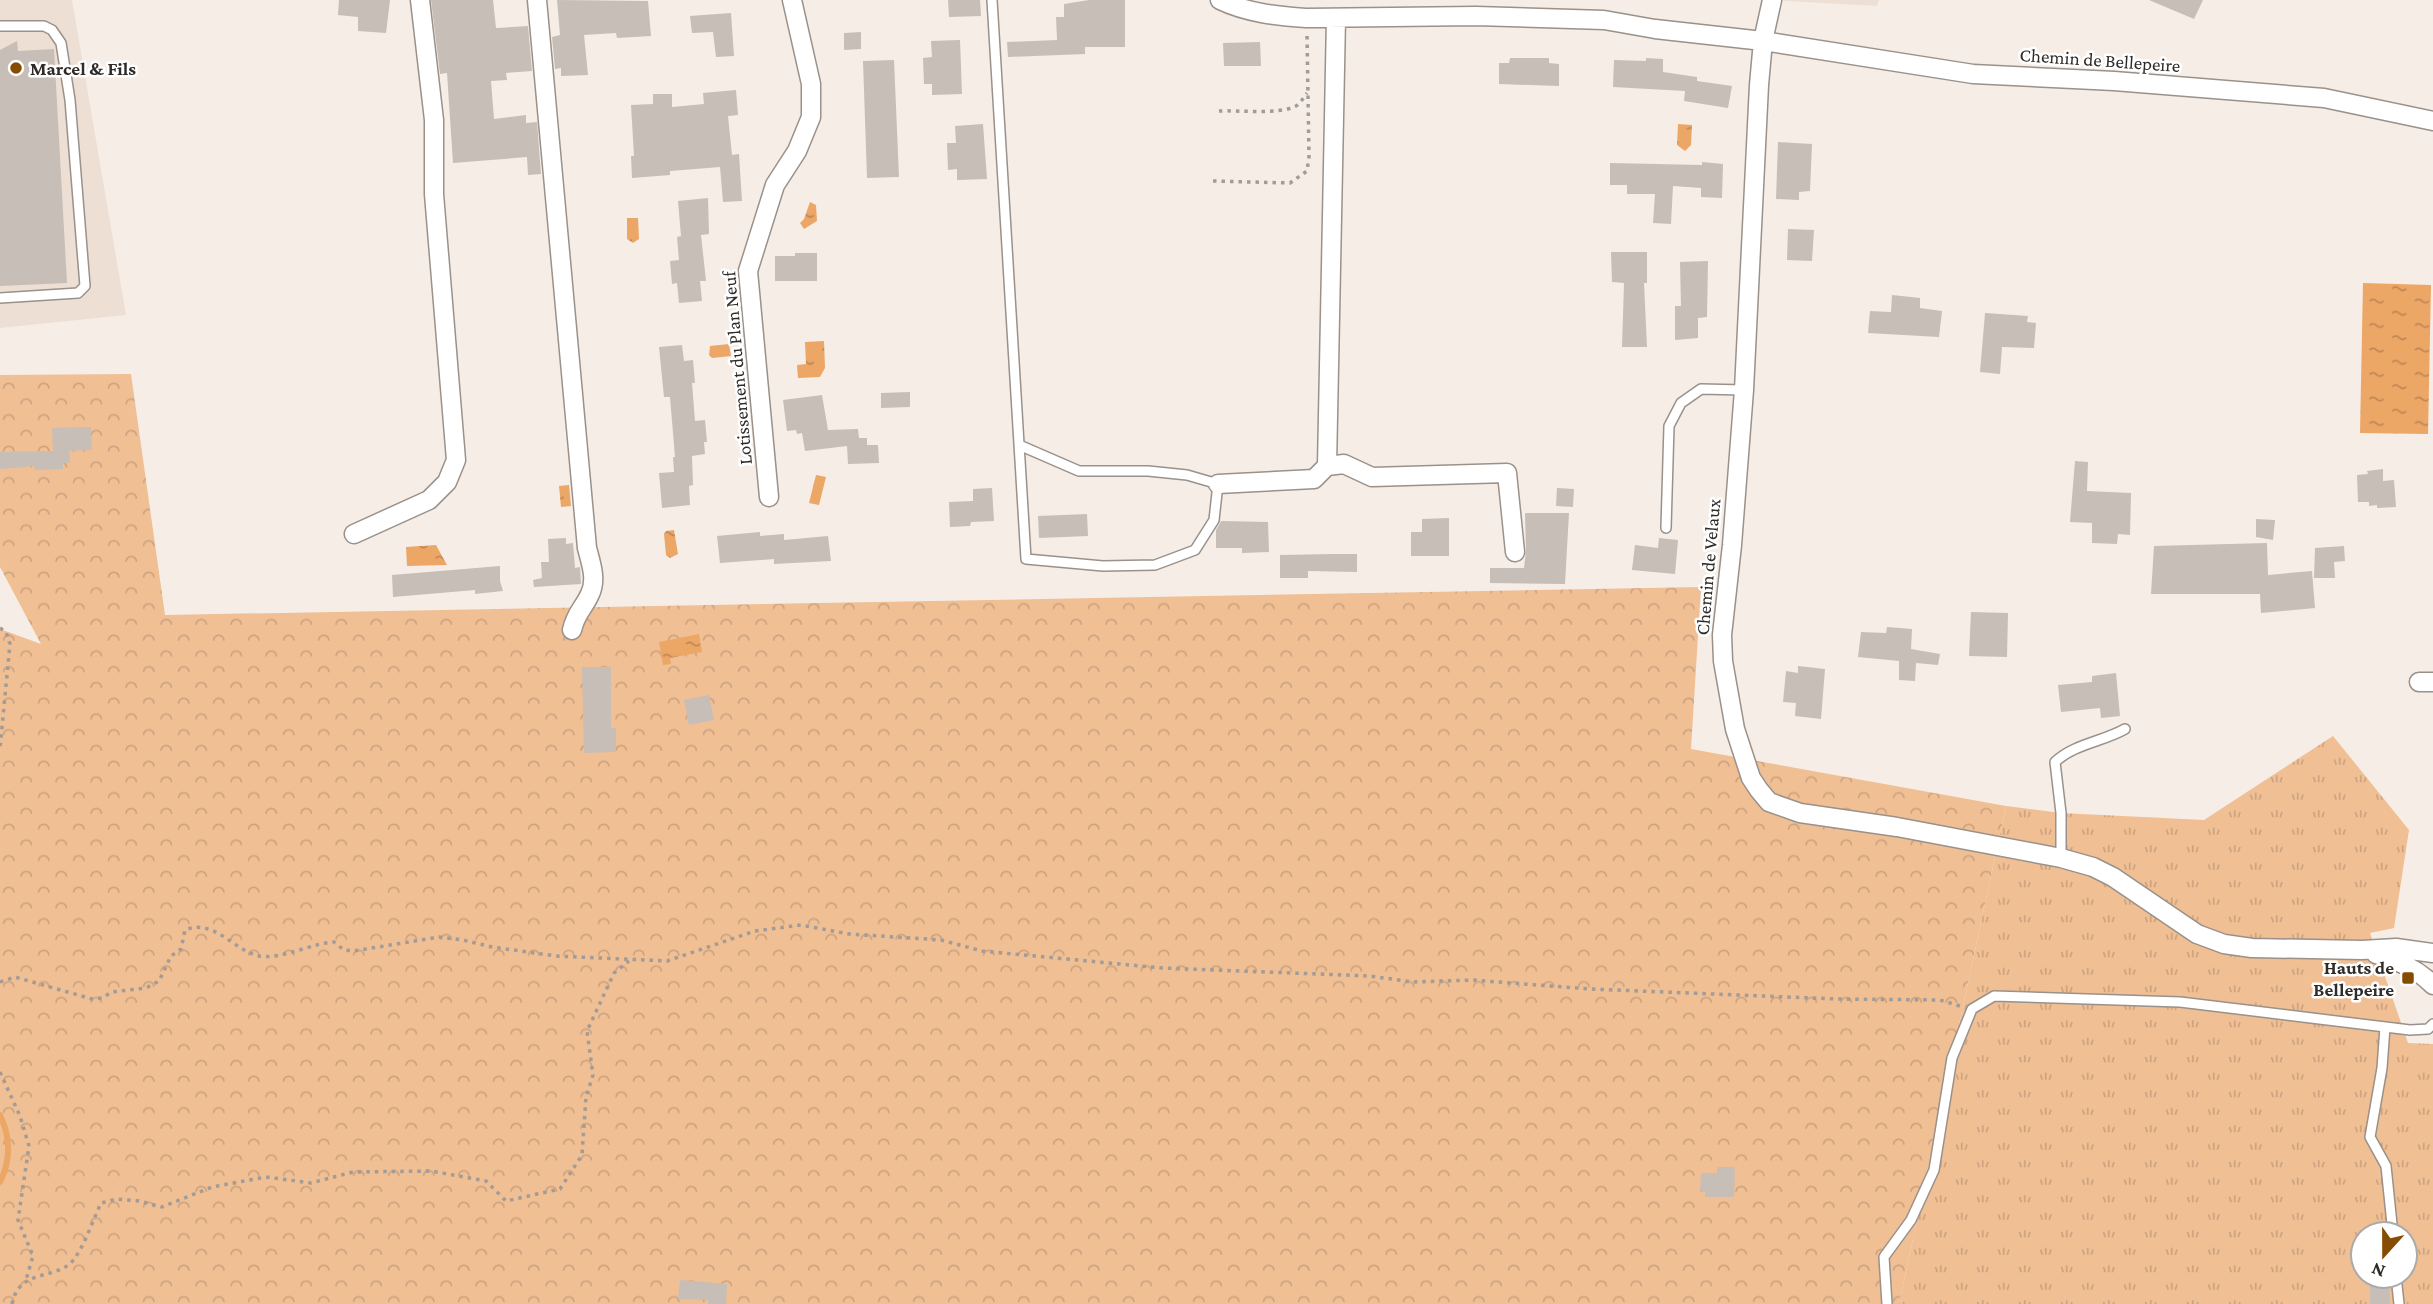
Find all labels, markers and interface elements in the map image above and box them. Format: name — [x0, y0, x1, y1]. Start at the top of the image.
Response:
street label: Chemin de Bellepeire — [2019, 44, 2181, 76]
place label: Marcel & Fils — [30, 58, 136, 79]
marker: Marcel & Fils — [8, 60, 24, 76]
street label: Lotissement du Plan Neuf — [718, 269, 756, 466]
street label: Chemin de Velaux — [1692, 498, 1724, 636]
place label: Hauts de Bellepeire — [2313, 957, 2394, 1000]
marker: Hauts de Bellepeire — [2400, 970, 2416, 986]
north arrow — [2349, 1220, 2419, 1290]
text: N — [2368, 1258, 2388, 1283]

